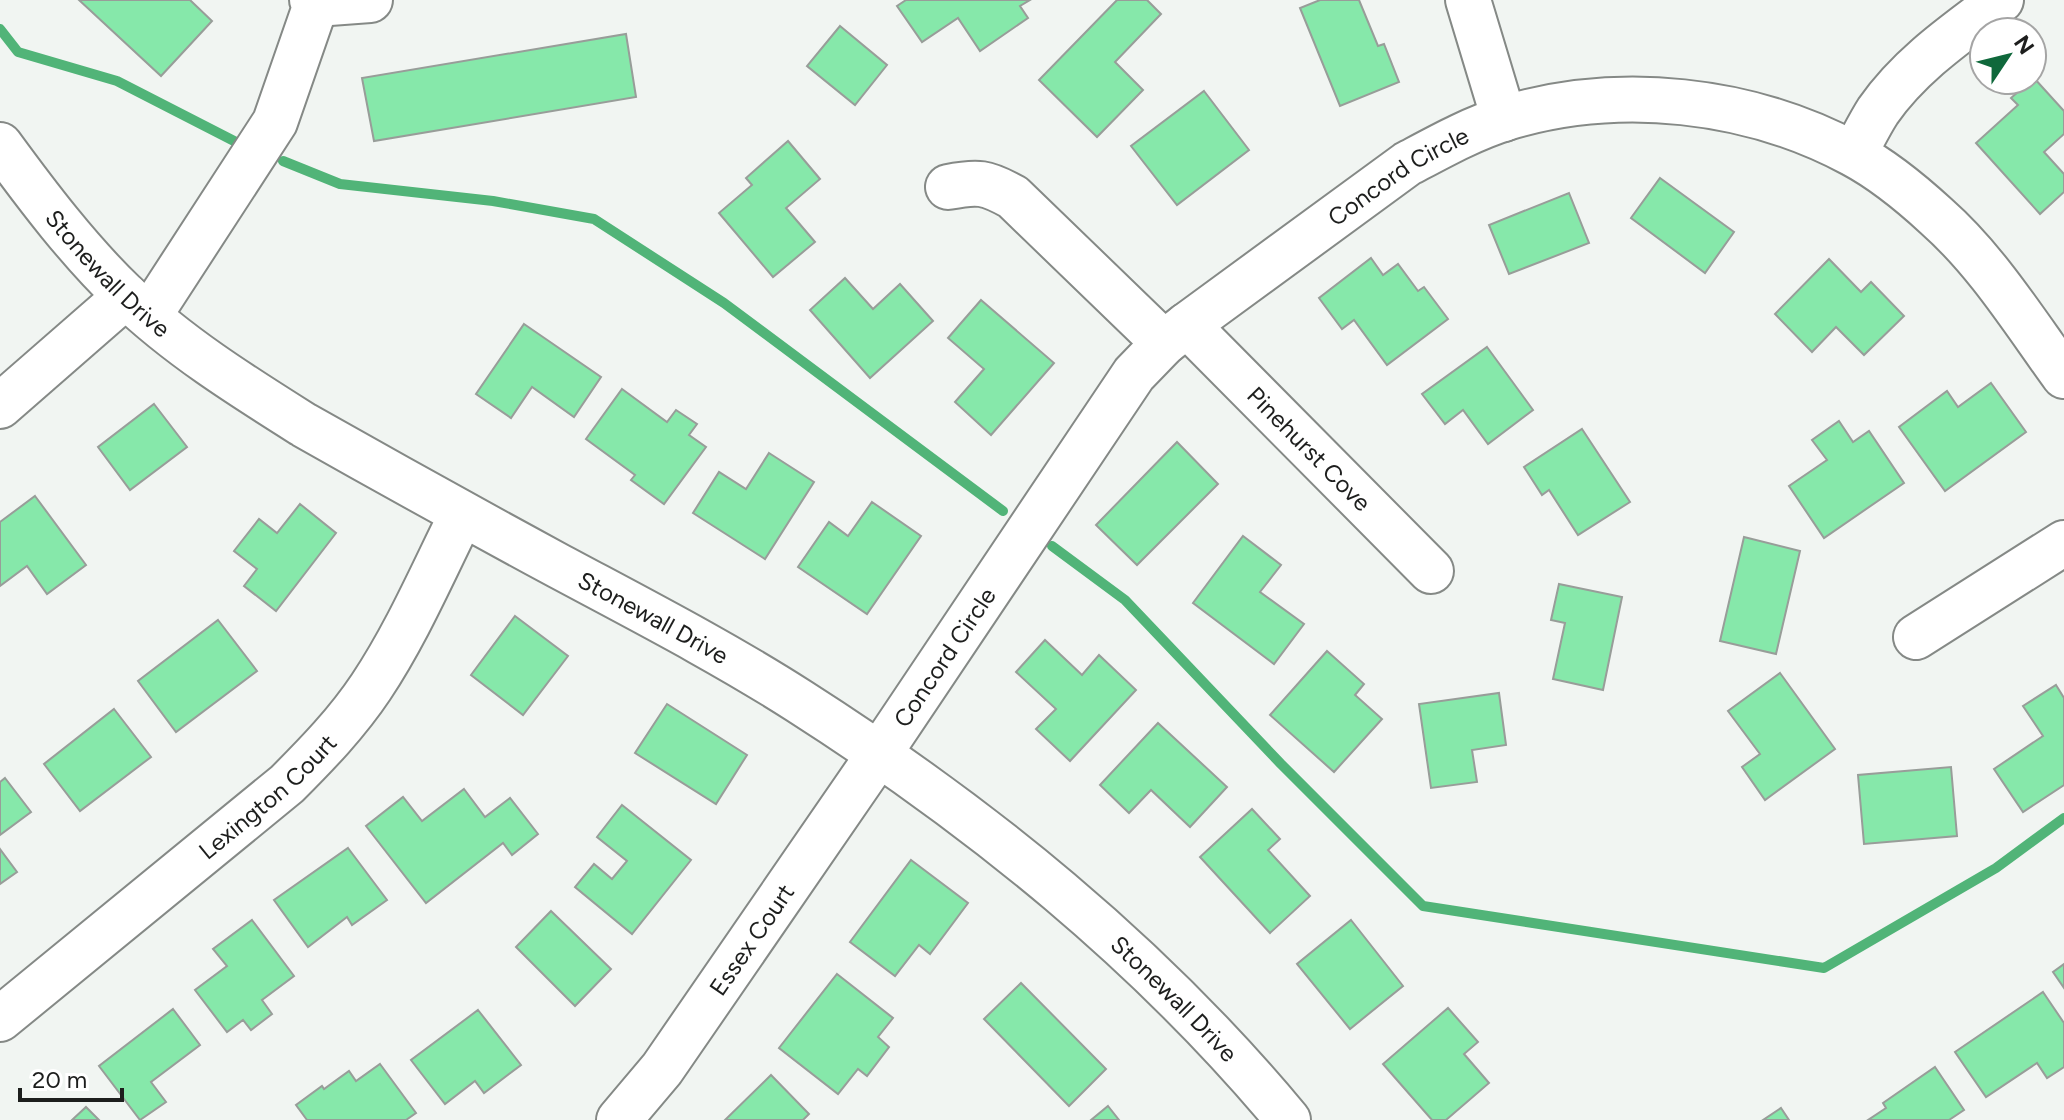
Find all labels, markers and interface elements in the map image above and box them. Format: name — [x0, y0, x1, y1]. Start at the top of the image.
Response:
north arrow — [1968, 16, 2048, 96]
text: N — [2008, 30, 2040, 60]
street label: Concord Circle — [1322, 120, 1473, 232]
street label: Stonewall Drive — [40, 203, 176, 343]
street label: Pinehurst Cove — [1242, 380, 1377, 517]
street label: Stonewall Drive — [573, 565, 734, 670]
street label: Concord Circle — [887, 582, 1001, 732]
street label: Lexington Court — [193, 728, 342, 865]
street label: Essex Court — [703, 878, 800, 1001]
street label: Stonewall Drive — [1105, 929, 1244, 1067]
scale bar — [20, 1052, 122, 1102]
text: 20 m — [32, 1065, 87, 1094]

